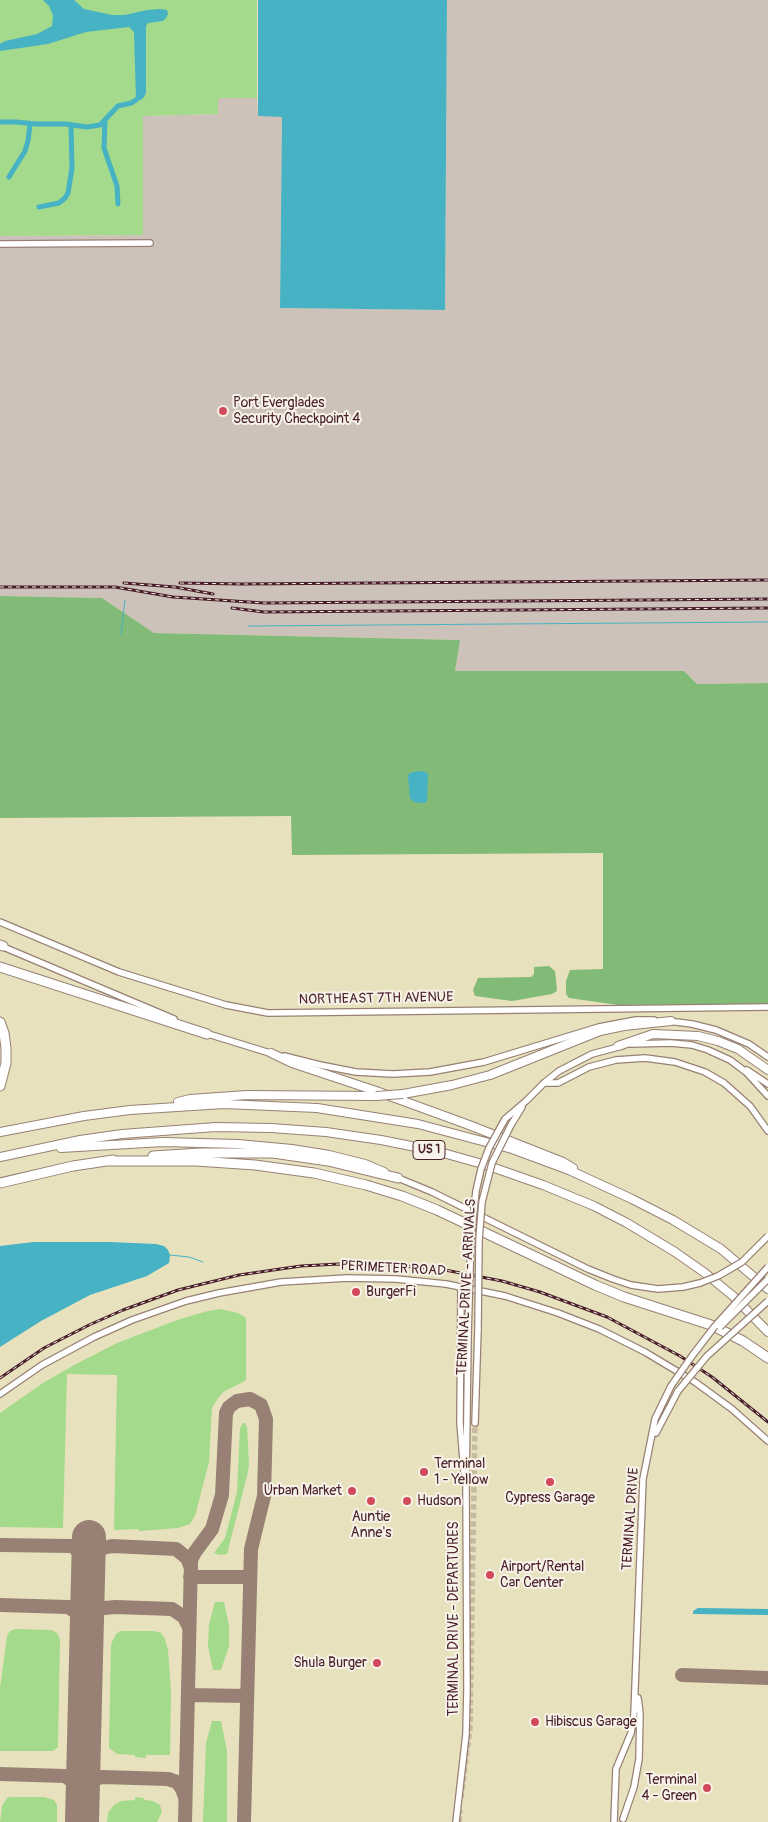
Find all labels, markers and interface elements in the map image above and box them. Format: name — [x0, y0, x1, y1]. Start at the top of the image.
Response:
place label: Port Everglades Security Checkpoint 4 — [233, 395, 360, 428]
marker: Port Everglades Security Checkpoint 4 — [217, 405, 229, 417]
street label: NORTHEAST 7TH AVENUE — [299, 989, 453, 1009]
road number: US 1 — [413, 1140, 445, 1160]
street label: TERMINAL DRIVE - ARRIVALS — [454, 1198, 480, 1376]
street label: PERIMETER ROAD — [340, 1258, 446, 1280]
place label: BurgerFi — [366, 1284, 416, 1300]
marker: BurgerFi — [350, 1286, 362, 1298]
place label: Terminal 1 - Yellow — [434, 1456, 489, 1488]
marker: Terminal 1 - Yellow — [418, 1466, 430, 1478]
street label: TERMINAL DRIVE — [619, 1467, 643, 1571]
marker: Cypress Garage — [544, 1476, 556, 1488]
place label: Urban Market — [264, 1483, 342, 1499]
marker: Urban Market — [346, 1485, 358, 1497]
place label: Cypress Garage — [505, 1490, 595, 1506]
place label: Hudson — [417, 1493, 461, 1509]
marker: Auntie Anne's — [365, 1495, 377, 1507]
marker: Hudson — [401, 1495, 413, 1507]
place label: Auntie Anne's — [351, 1509, 391, 1541]
street label: TERMINAL DRIVE - DEPARTURES — [446, 1521, 462, 1717]
place label: Airport/Rental Car Center — [500, 1559, 584, 1591]
marker: Airport/Rental Car Center — [484, 1569, 496, 1581]
place label: Shula Burger — [293, 1655, 367, 1671]
marker: Shula Burger — [371, 1657, 383, 1669]
place label: Hibiscus Garage — [545, 1714, 637, 1730]
marker: Hibiscus Garage — [529, 1716, 541, 1728]
place label: Terminal 4 - Green — [641, 1772, 697, 1804]
marker: Terminal 4 - Green — [701, 1782, 713, 1794]

